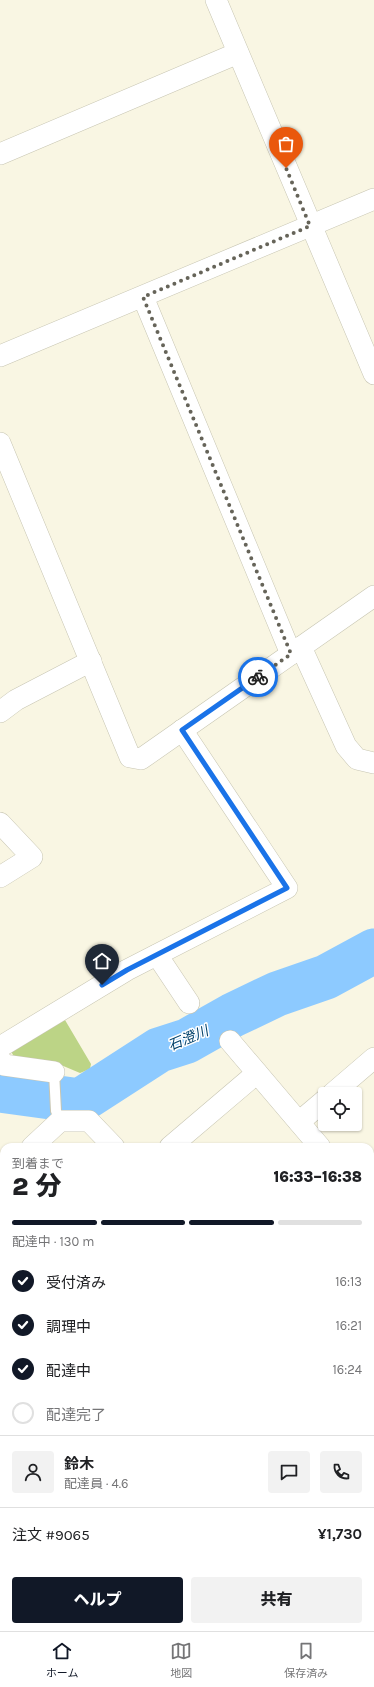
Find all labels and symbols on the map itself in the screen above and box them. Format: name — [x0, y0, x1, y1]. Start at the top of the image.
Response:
pin — [269, 127, 303, 168]
courier — [238, 657, 278, 697]
pin — [85, 944, 119, 985]
water label: 石澄川 — [166, 1022, 213, 1054]

